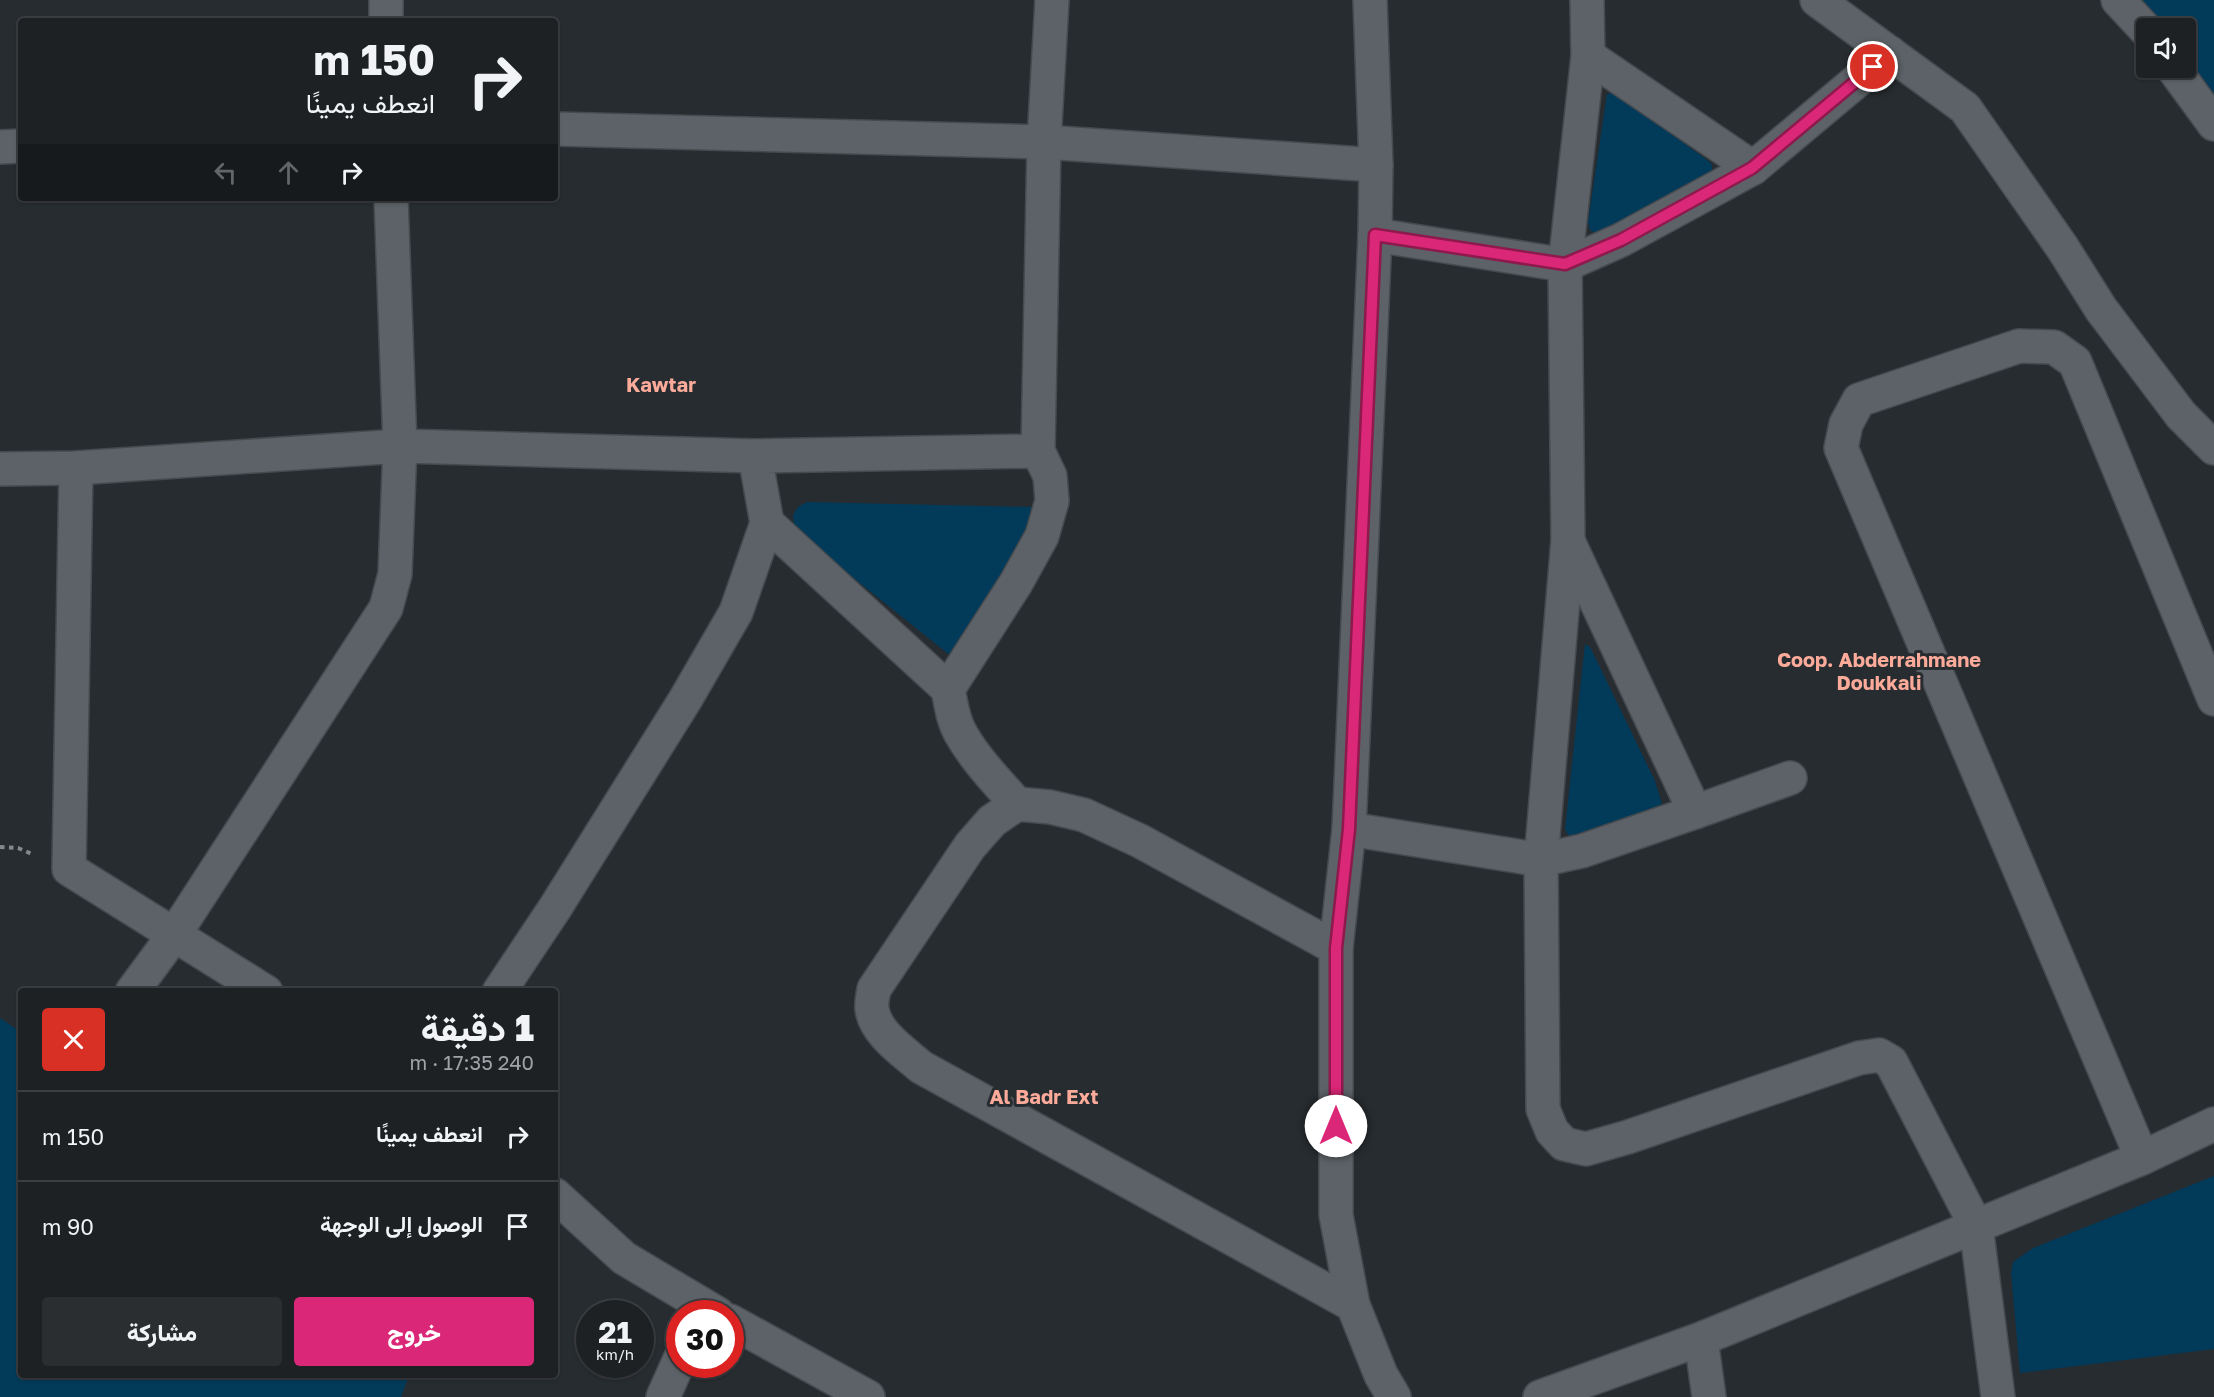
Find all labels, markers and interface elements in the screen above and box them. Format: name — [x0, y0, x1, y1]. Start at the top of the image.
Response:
map controls — [2136, 18, 2196, 78]
button: sound — [2136, 18, 2196, 78]
text: 150 m — [313, 34, 435, 84]
pin — [1847, 41, 1898, 92]
icon: right — [456, 42, 534, 120]
icon: arrive — [1856, 50, 1889, 83]
text: انعطف يمينًا — [306, 87, 435, 119]
icon: left — [209, 156, 242, 189]
icon: ahead — [272, 156, 305, 189]
icon: right — [335, 156, 368, 189]
district label: Kawtar — [626, 372, 696, 396]
district label: Coop. Abderrahmane Doukkali — [1777, 647, 1981, 694]
text: 1 دقيقة — [421, 1006, 534, 1049]
button: close — [42, 1008, 105, 1071]
text: 240 m · 17:35 — [409, 1050, 534, 1074]
district label: Al Badr Ext — [990, 1084, 1098, 1108]
position arrow — [1304, 1094, 1368, 1158]
text: انعطف يمينًا — [376, 1120, 483, 1147]
icon: right — [501, 1120, 534, 1153]
text: 150 m — [42, 1123, 104, 1150]
text: الوصول إلى الوجهة — [320, 1210, 483, 1237]
icon: arrive — [501, 1210, 534, 1243]
text: 90 m — [42, 1213, 94, 1240]
button: مشاركة — [42, 1297, 282, 1366]
button: خروج — [294, 1297, 534, 1366]
speed limit sign: 30 — [666, 1300, 744, 1378]
text: 21 — [598, 1314, 632, 1350]
text: km/h — [596, 1345, 634, 1363]

